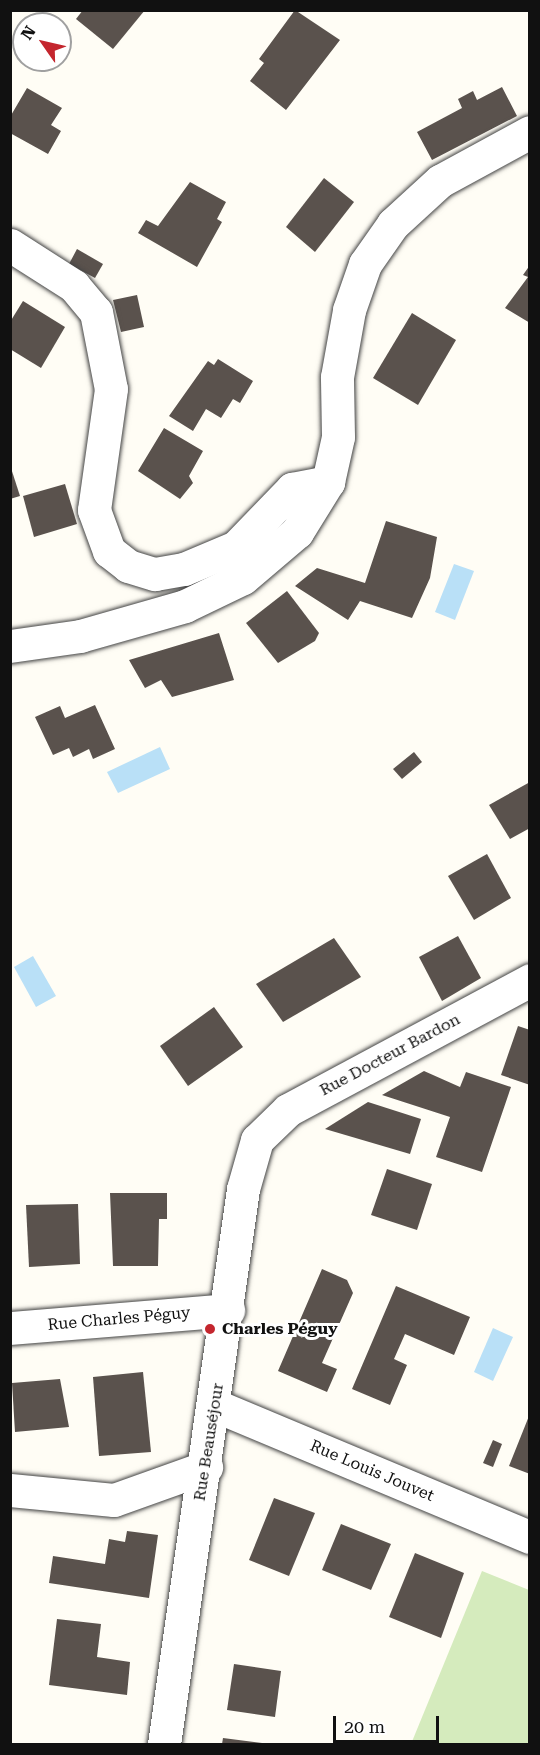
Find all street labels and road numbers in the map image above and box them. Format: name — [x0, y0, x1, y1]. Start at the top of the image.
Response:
street label: Rue Docteur Bardon — [317, 1010, 463, 1100]
street label: Rue Charles Péguy — [47, 1303, 191, 1335]
street label: Rue Beauséjour — [190, 1382, 228, 1502]
street label: Rue Louis Jouvet — [307, 1436, 437, 1506]

